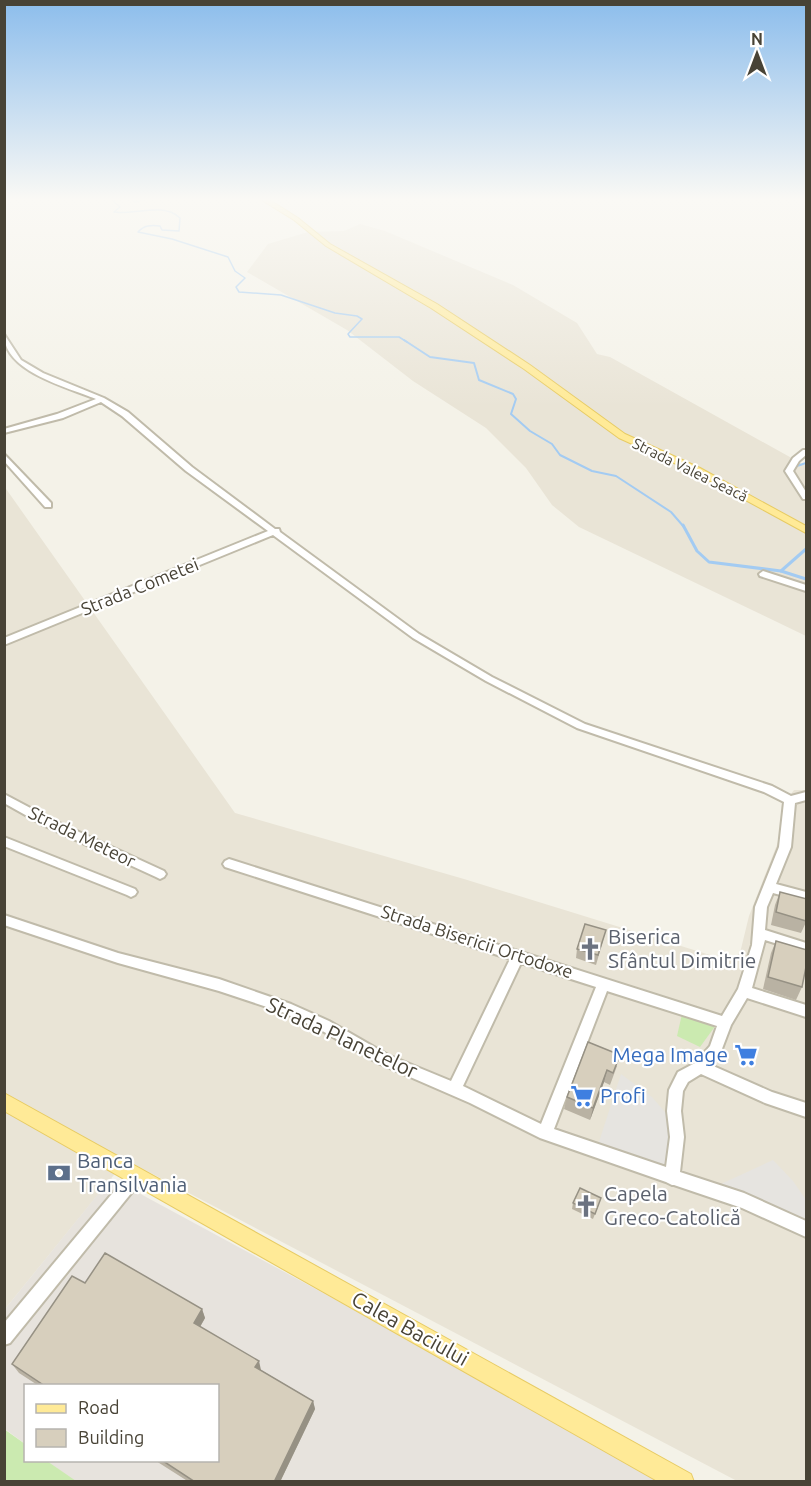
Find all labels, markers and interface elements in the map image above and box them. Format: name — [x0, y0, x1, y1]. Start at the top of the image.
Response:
north arrow — [727, 24, 787, 84]
text: N — [751, 30, 763, 48]
street label: Strada Valea Seacă — [630, 434, 751, 505]
street label: Strada Cometei — [78, 553, 201, 619]
street label: Strada Meteor — [26, 802, 139, 871]
street label: Strada Bisericii Ortodoxe — [379, 901, 576, 982]
place label: Biserica Sfântul Dimitrie — [608, 924, 756, 972]
church icon: Biserica Sfântul Dimitrie — [577, 936, 603, 962]
street label: Strada Planetelor — [263, 992, 422, 1083]
place label: Mega Image — [613, 1042, 728, 1066]
supermarket icon: Mega Image — [733, 1042, 759, 1068]
supermarket icon: Profi — [569, 1083, 595, 1109]
place label: Profi — [600, 1083, 646, 1107]
place label: Banca Transilvania — [77, 1148, 187, 1196]
bank icon: Banca Transilvania — [46, 1160, 72, 1186]
place label: Capela Greco-Catolică — [604, 1181, 741, 1229]
church icon: Capela Greco-Catolică — [573, 1193, 599, 1219]
street label: Calea Baciului — [348, 1286, 473, 1370]
legend — [24, 1384, 219, 1462]
text: Road — [78, 1397, 120, 1417]
text: Building — [78, 1427, 144, 1447]

